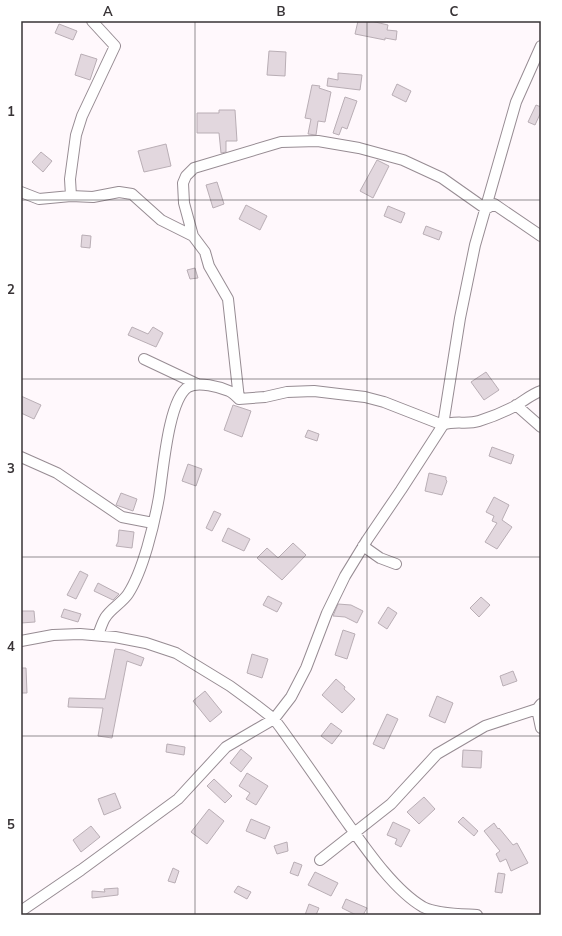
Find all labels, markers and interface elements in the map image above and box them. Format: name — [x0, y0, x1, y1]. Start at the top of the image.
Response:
text: A — [103, 3, 113, 19]
text: B — [277, 3, 286, 19]
text: C — [450, 3, 459, 19]
text: 1 — [7, 103, 15, 119]
text: 2 — [7, 281, 15, 297]
text: 3 — [7, 460, 15, 476]
text: 4 — [7, 638, 15, 654]
text: 5 — [7, 816, 15, 832]

